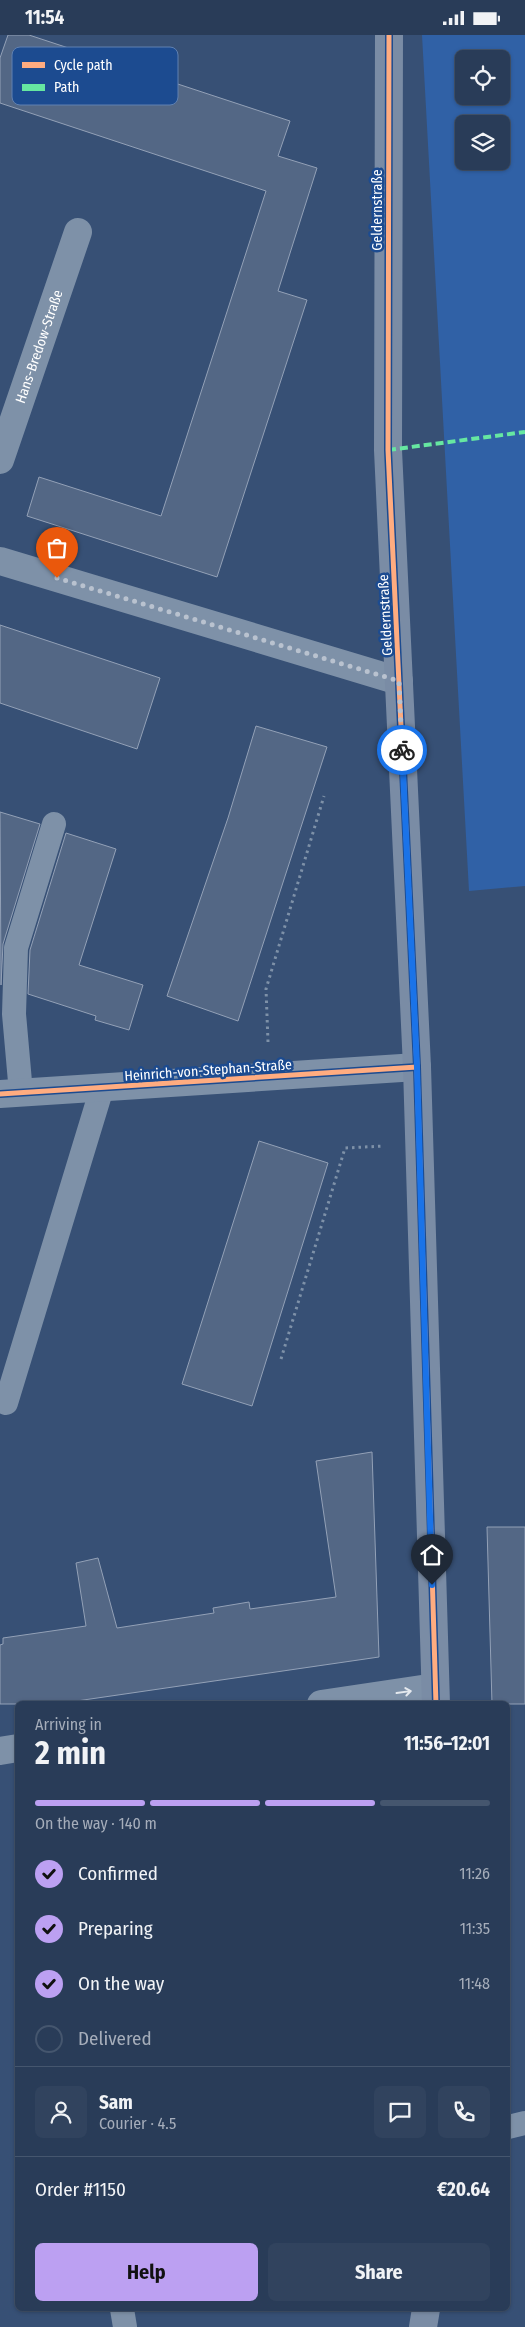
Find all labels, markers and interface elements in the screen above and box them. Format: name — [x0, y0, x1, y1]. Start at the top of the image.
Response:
text: 11:54 — [25, 6, 64, 29]
legend — [12, 47, 178, 105]
map controls — [455, 50, 510, 170]
button: locate — [455, 50, 510, 105]
text: Cycle path — [54, 57, 113, 74]
text: Path — [54, 79, 79, 96]
button: layers — [455, 115, 510, 170]
street label: Geldernstraße — [369, 169, 386, 251]
street label: Hans-Bredow-Straße — [12, 288, 67, 406]
pin — [36, 527, 78, 578]
icon: bag — [43, 534, 71, 562]
street label: Geldernstraße — [375, 574, 396, 656]
courier — [377, 725, 427, 775]
icon: bike — [388, 736, 416, 764]
street label: Heinrich-von-Stephan-Straße — [124, 1056, 292, 1085]
pin — [411, 1534, 453, 1585]
icon: home — [418, 1541, 446, 1569]
one-way arrow — [395, 1686, 411, 1696]
text: Arriving in — [35, 1715, 102, 1734]
text: 11:56–12:01 — [404, 1732, 490, 1755]
text: 2 min — [35, 1734, 106, 1772]
text: On the way · 140 m — [35, 1814, 157, 1833]
icon: check — [35, 1860, 63, 1888]
text: Confirmed — [78, 1862, 158, 1885]
text: 11:26 — [459, 1864, 490, 1883]
icon: check — [35, 1915, 63, 1943]
text: Preparing — [78, 1917, 153, 1940]
text: 11:35 — [460, 1919, 490, 1938]
icon: check — [35, 1970, 63, 1998]
text: On the way — [78, 1972, 164, 1995]
text: 11:48 — [459, 1974, 490, 1993]
text: Delivered — [78, 2027, 152, 2050]
button: person — [35, 2086, 87, 2138]
button: chat — [374, 2086, 426, 2138]
button: phone — [438, 2086, 490, 2138]
text: Sam — [99, 2091, 133, 2114]
text: Courier · 4.5 — [99, 2114, 176, 2133]
text: Order #1150 — [35, 2178, 126, 2201]
text: €20.64 — [437, 2178, 490, 2201]
button: Help — [35, 2243, 258, 2301]
button: Share — [268, 2243, 490, 2301]

